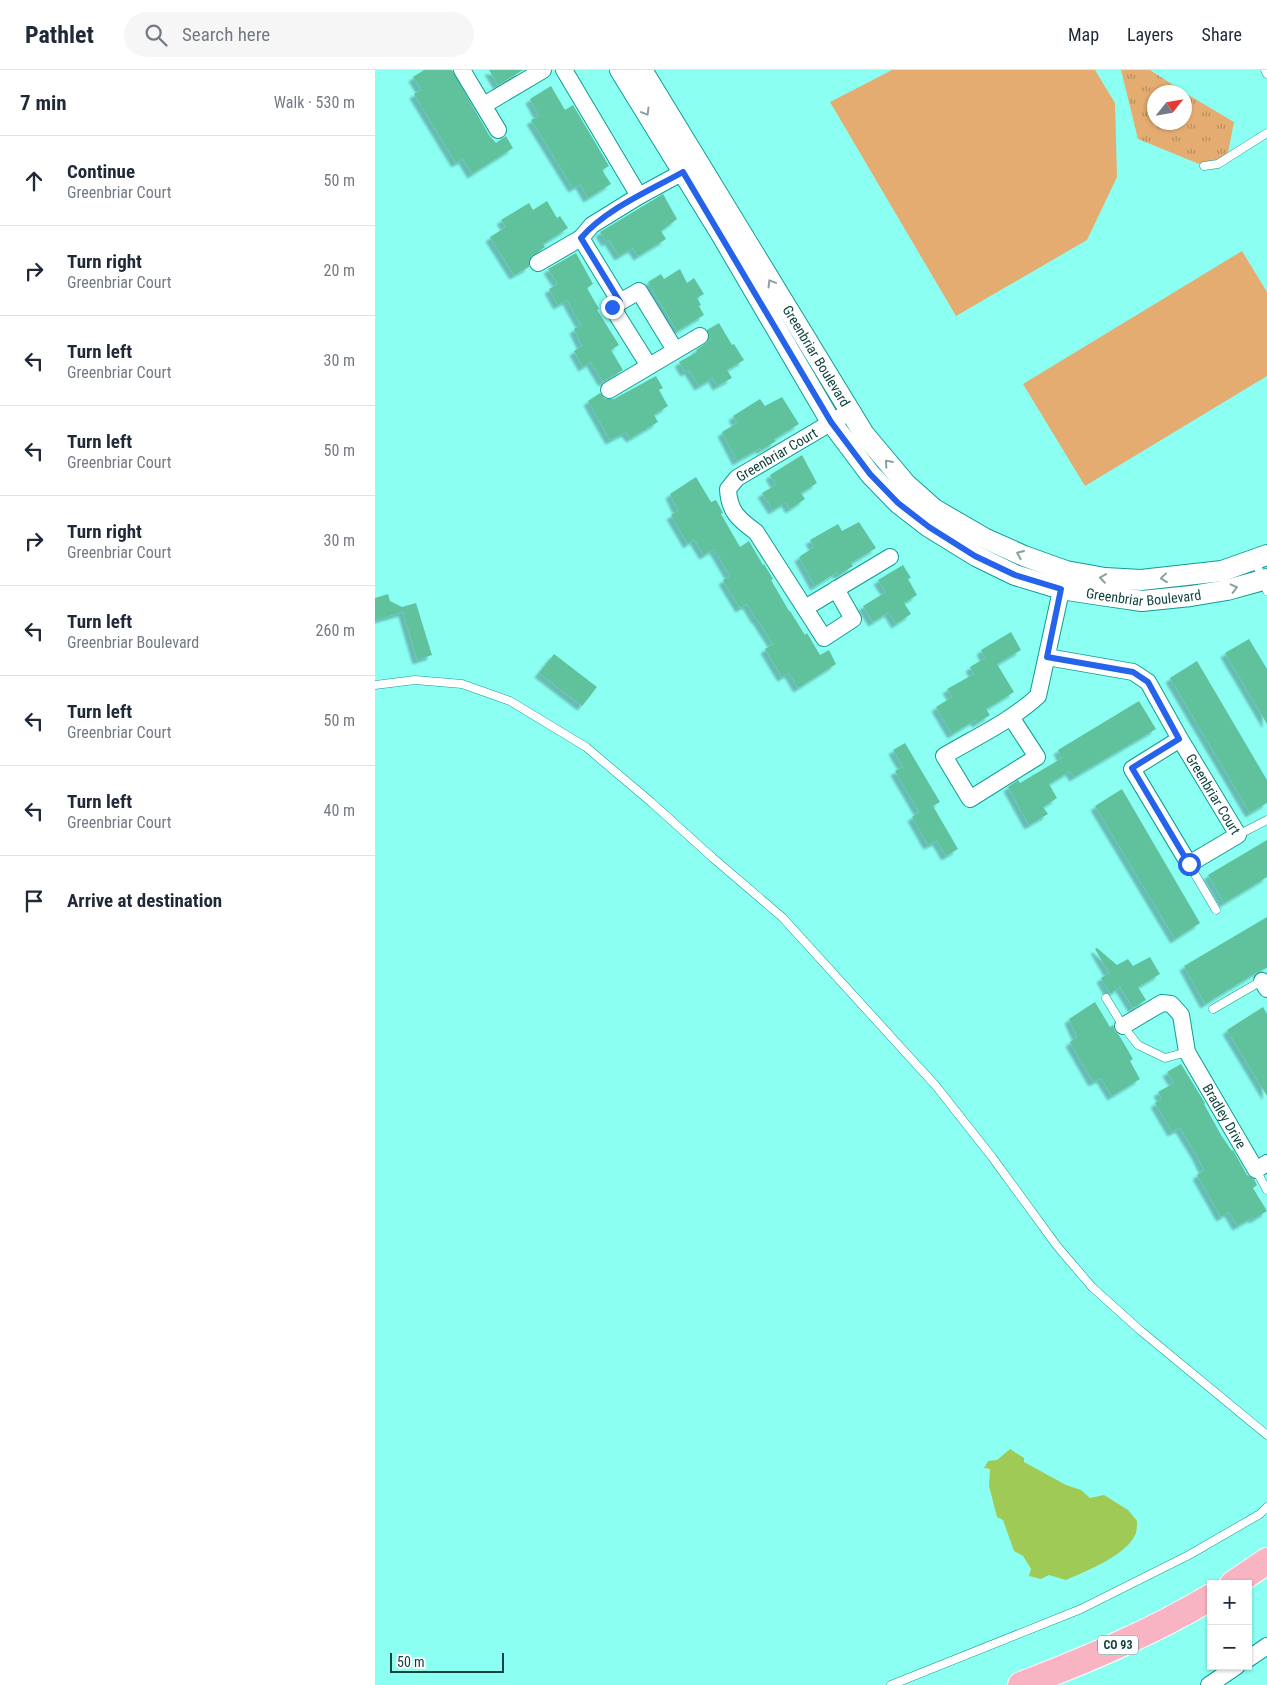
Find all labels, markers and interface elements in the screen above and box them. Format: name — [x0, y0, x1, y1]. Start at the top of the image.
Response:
search box — [124, 12, 474, 57]
text: Pathlet — [25, 21, 94, 49]
icon: search — [142, 21, 170, 49]
text: Search here — [182, 23, 270, 46]
text: Map — [1068, 24, 1099, 45]
text: Layers — [1127, 24, 1174, 45]
text: Share — [1202, 24, 1242, 45]
north arrow — [1147, 85, 1192, 130]
text: 7 min — [20, 91, 67, 115]
text: Walk · 530 m — [274, 93, 355, 112]
one-way arrow — [639, 106, 649, 115]
text: Continue — [67, 160, 135, 183]
icon: ahead — [20, 167, 48, 195]
text: 50 m — [323, 171, 355, 190]
text: Greenbriar Court — [67, 183, 171, 202]
text: Turn right — [67, 250, 142, 273]
icon: right — [20, 257, 48, 285]
text: 20 m — [323, 261, 355, 280]
text: Greenbriar Court — [67, 273, 171, 292]
one-way arrow — [768, 280, 777, 289]
route end — [601, 296, 624, 319]
street label: Greenbriar Boulevard — [779, 302, 853, 410]
text: Turn left — [67, 340, 132, 363]
icon: left — [20, 347, 48, 375]
text: 30 m — [323, 351, 355, 370]
text: Greenbriar Court — [67, 363, 171, 382]
street label: Greenbriar Court — [733, 425, 820, 485]
text: Turn left — [67, 430, 132, 453]
icon: left — [20, 437, 48, 465]
text: 50 m — [323, 441, 355, 460]
text: Greenbriar Court — [67, 453, 171, 472]
one-way arrow — [884, 460, 893, 469]
text: Turn right — [67, 520, 142, 543]
icon: right — [20, 527, 48, 555]
text: 30 m — [323, 531, 355, 550]
text: Greenbriar Court — [67, 543, 171, 562]
one-way arrow — [1016, 549, 1025, 560]
one-way arrow — [1160, 572, 1168, 583]
one-way arrow — [1099, 573, 1107, 583]
one-way arrow — [1229, 583, 1238, 594]
street label: Greenbriar Boulevard — [1085, 585, 1202, 609]
text: Turn left — [67, 610, 132, 633]
icon: left — [20, 617, 48, 645]
text: 260 m — [316, 621, 355, 640]
text: Greenbriar Boulevard — [67, 633, 199, 652]
text: Turn left — [67, 700, 132, 723]
icon: left — [20, 707, 48, 735]
text: 50 m — [323, 711, 355, 730]
text: Greenbriar Court — [67, 723, 171, 742]
street label: Greenbriar Court — [1183, 751, 1244, 837]
text: Turn left — [67, 790, 132, 813]
icon: left — [20, 797, 48, 825]
text: 40 m — [323, 801, 355, 820]
text: Greenbriar Court — [67, 813, 171, 832]
route start — [1178, 853, 1201, 876]
icon: arrive — [20, 887, 48, 915]
text: Arrive at destination — [67, 889, 222, 912]
street label: Bradley Drive — [1199, 1081, 1250, 1152]
map controls — [1207, 1580, 1252, 1670]
button: + — [1207, 1580, 1252, 1625]
button: − — [1207, 1625, 1252, 1670]
road number: CO 93 — [1098, 1636, 1138, 1654]
scale bar — [390, 1650, 504, 1673]
text: 50 m — [397, 1654, 425, 1670]

